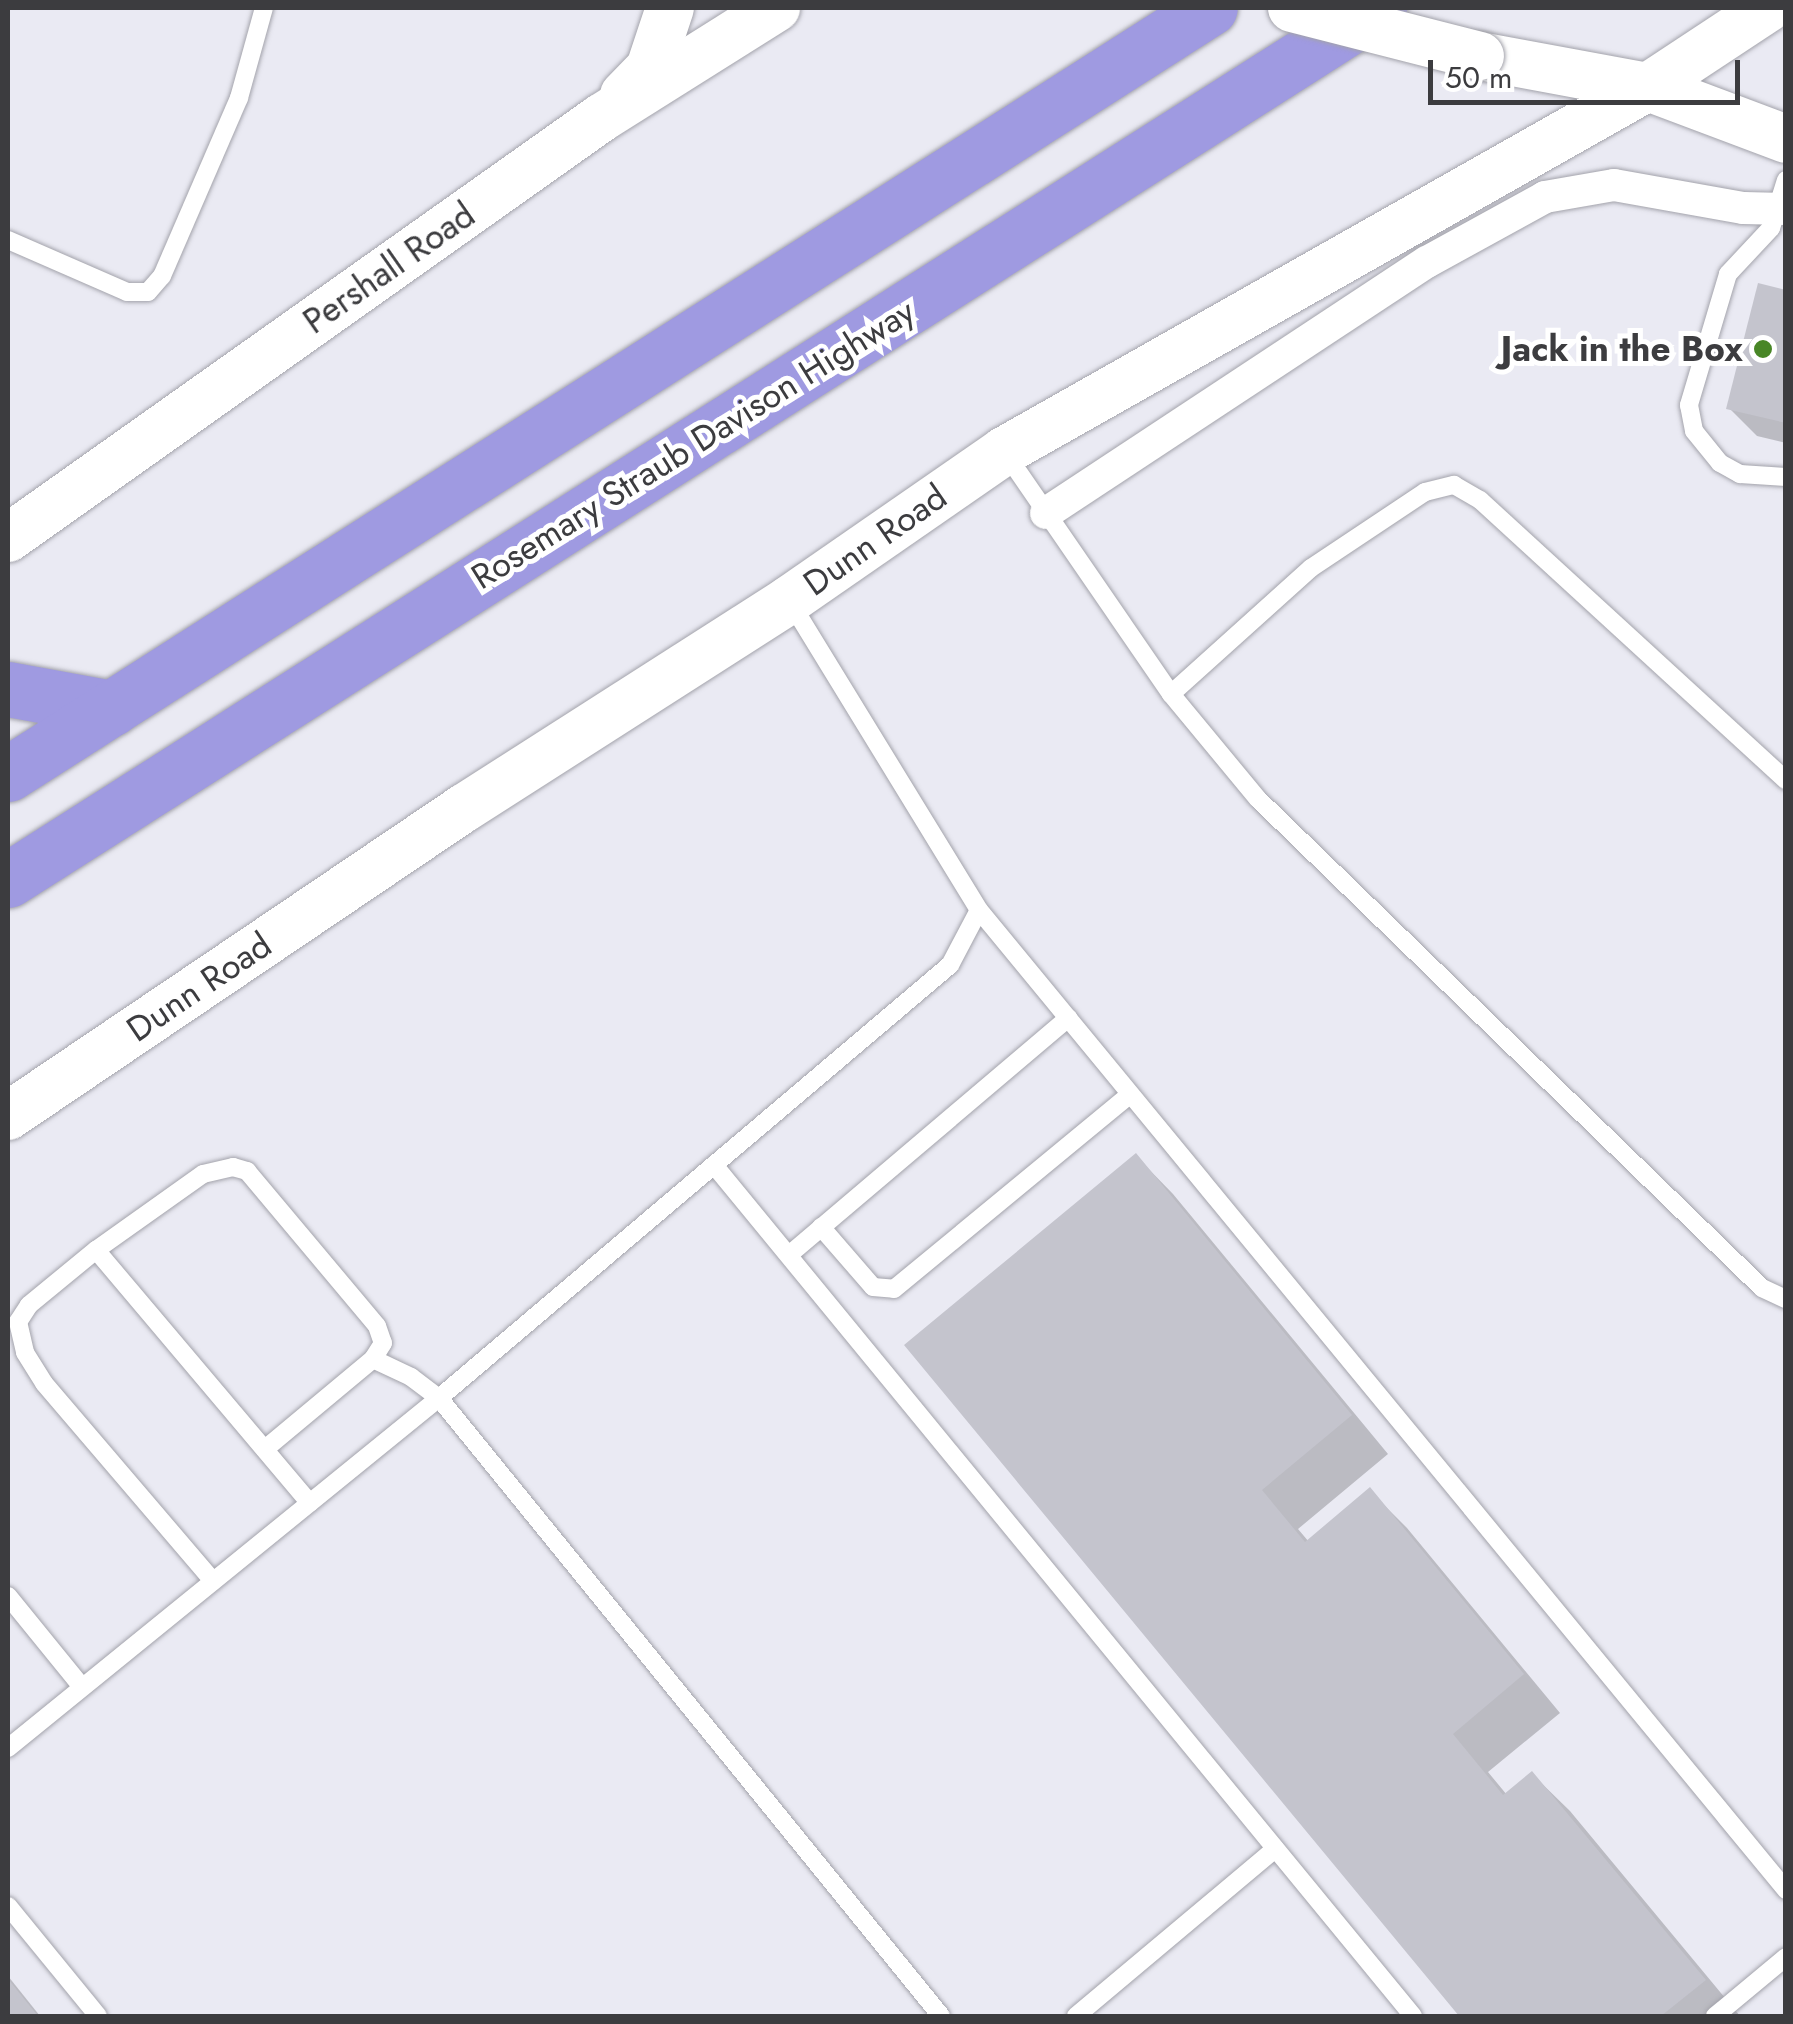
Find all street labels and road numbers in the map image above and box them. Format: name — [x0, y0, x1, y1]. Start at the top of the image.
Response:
street label: Pershall Road — [295, 194, 483, 342]
street label: Rosemary Straub Davison Highway — [464, 290, 922, 598]
street label: Dunn Road — [795, 476, 955, 604]
street label: Dunn Road — [119, 923, 279, 1051]

